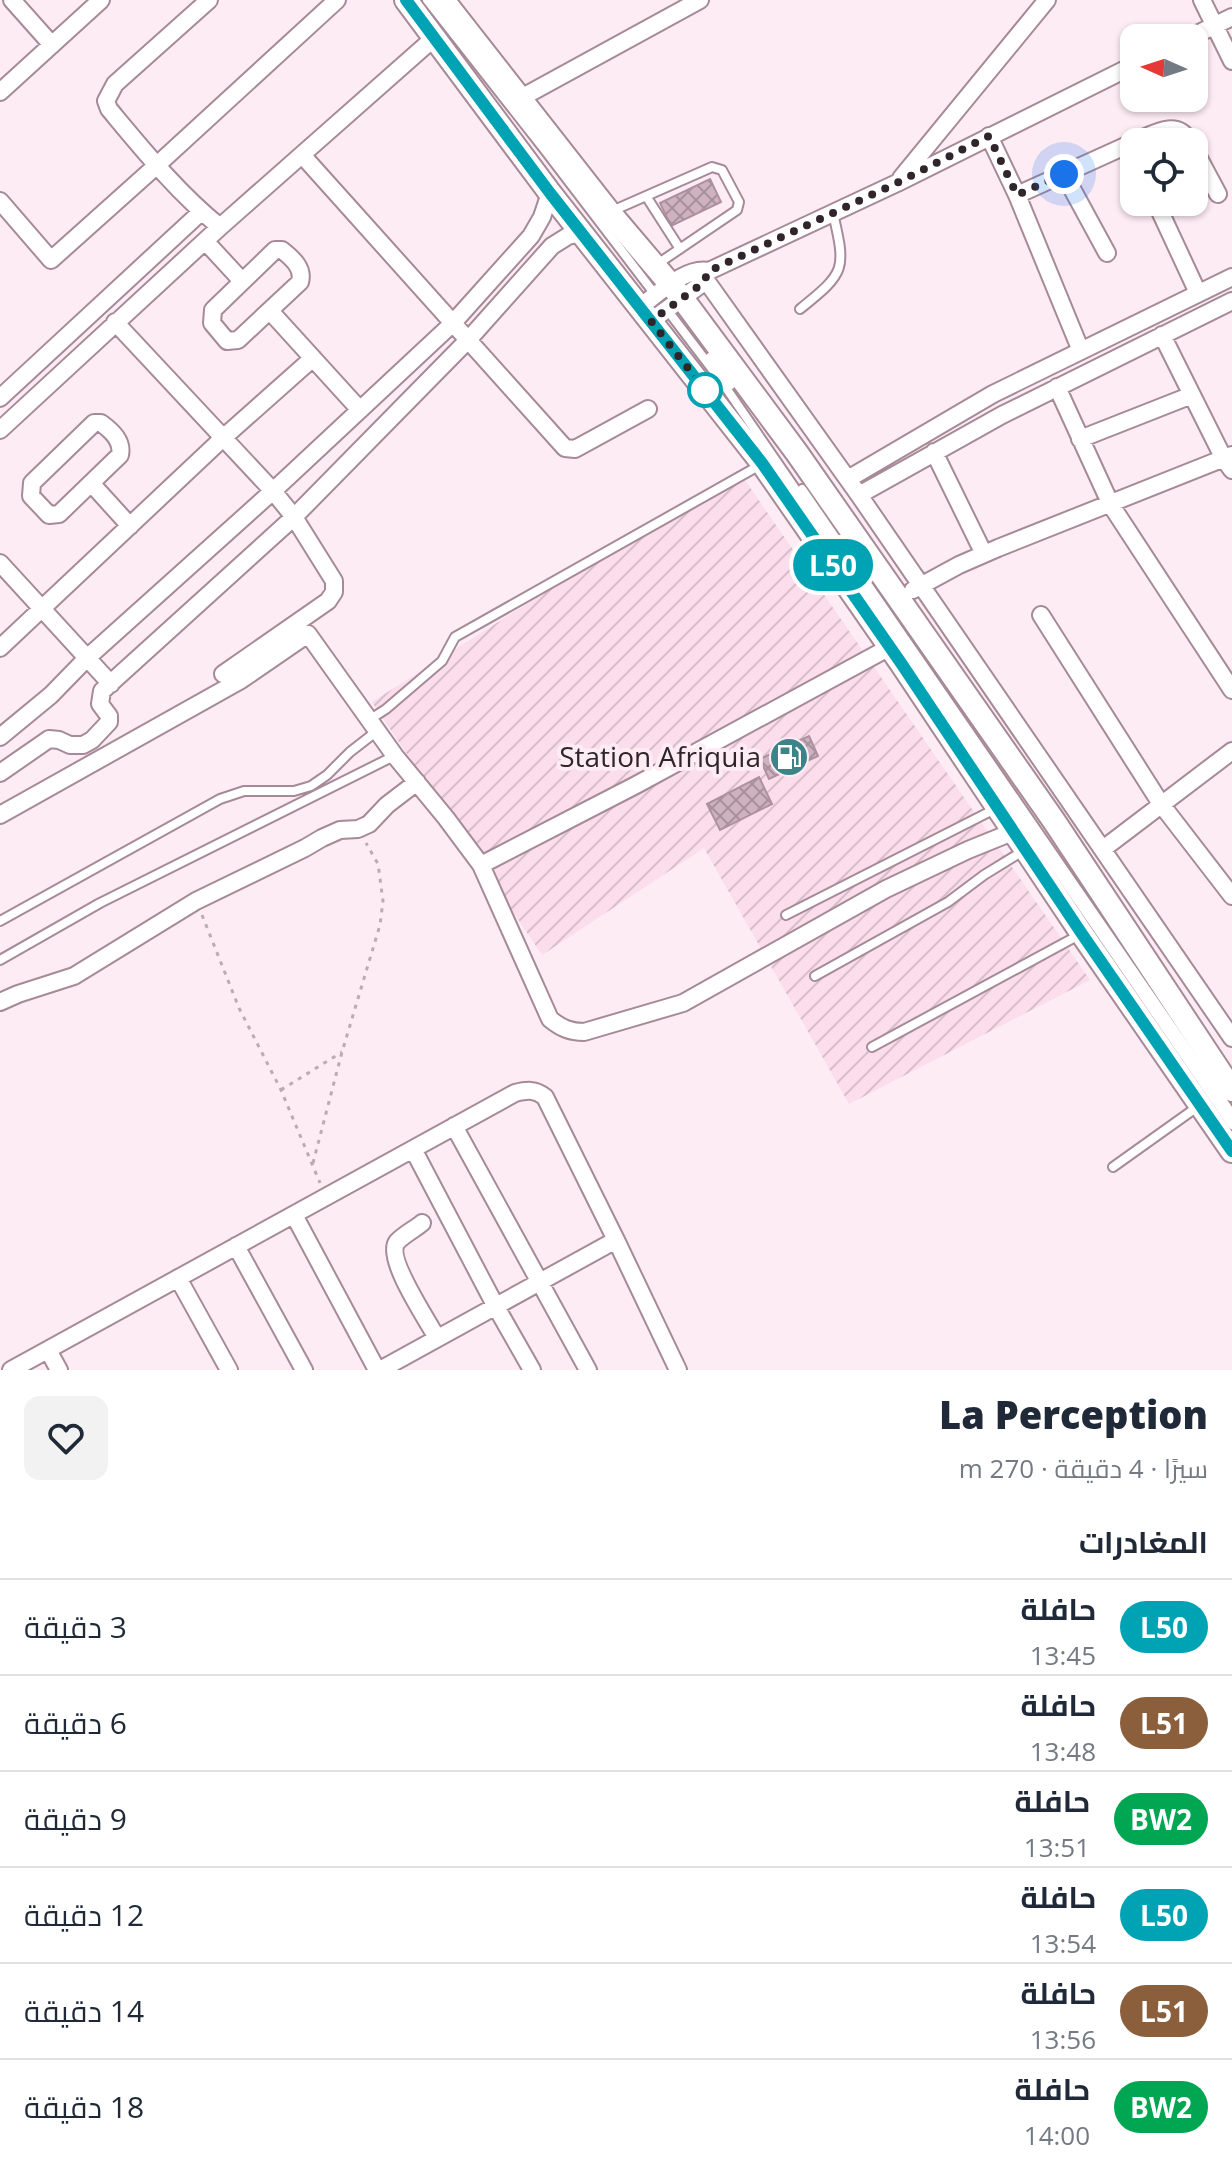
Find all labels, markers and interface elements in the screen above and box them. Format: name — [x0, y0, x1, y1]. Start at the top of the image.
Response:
north arrow — [1120, 24, 1208, 112]
map controls — [1120, 24, 1208, 216]
button: locate — [1120, 128, 1208, 216]
your location — [1044, 154, 1084, 194]
unlabelled marker — [688, 373, 722, 407]
line badge: L50 — [787, 539, 879, 591]
text: L50 — [809, 546, 857, 584]
fuel station icon: Station Afriquia — [768, 736, 810, 778]
place label: Station Afriquia — [559, 737, 761, 775]
text: La Perception — [939, 1388, 1208, 1440]
button: heart — [24, 1396, 108, 1480]
text: سيرًا · 4 دقيقة · 270 m — [959, 1450, 1208, 1486]
text: المغادرات — [1079, 1521, 1208, 1562]
text: حافلة — [1021, 1588, 1096, 1629]
text: 3 دقيقة — [24, 1606, 127, 1647]
text: L50 — [1140, 1608, 1188, 1646]
text: 13:45 — [1030, 1637, 1096, 1673]
text: حافلة — [1021, 1684, 1096, 1725]
text: 6 دقيقة — [24, 1702, 127, 1743]
text: L51 — [1140, 1704, 1188, 1742]
text: 13:48 — [1030, 1733, 1096, 1769]
text: حافلة — [1015, 1780, 1090, 1821]
text: 9 دقيقة — [24, 1798, 127, 1839]
text: BW2 — [1130, 1800, 1192, 1838]
text: 13:51 — [1024, 1829, 1090, 1865]
text: حافلة — [1021, 1876, 1096, 1917]
text: 12 دقيقة — [24, 1894, 144, 1935]
text: L50 — [1140, 1896, 1188, 1934]
text: 13:54 — [1030, 1925, 1096, 1961]
text: حافلة — [1021, 1972, 1096, 2013]
text: 14 دقيقة — [24, 1990, 144, 2031]
text: L51 — [1140, 1992, 1188, 2030]
text: 13:56 — [1030, 2021, 1096, 2057]
text: حافلة — [1015, 2068, 1090, 2109]
text: 18 دقيقة — [24, 2086, 144, 2127]
text: BW2 — [1130, 2088, 1192, 2126]
text: 14:00 — [1024, 2117, 1090, 2153]

